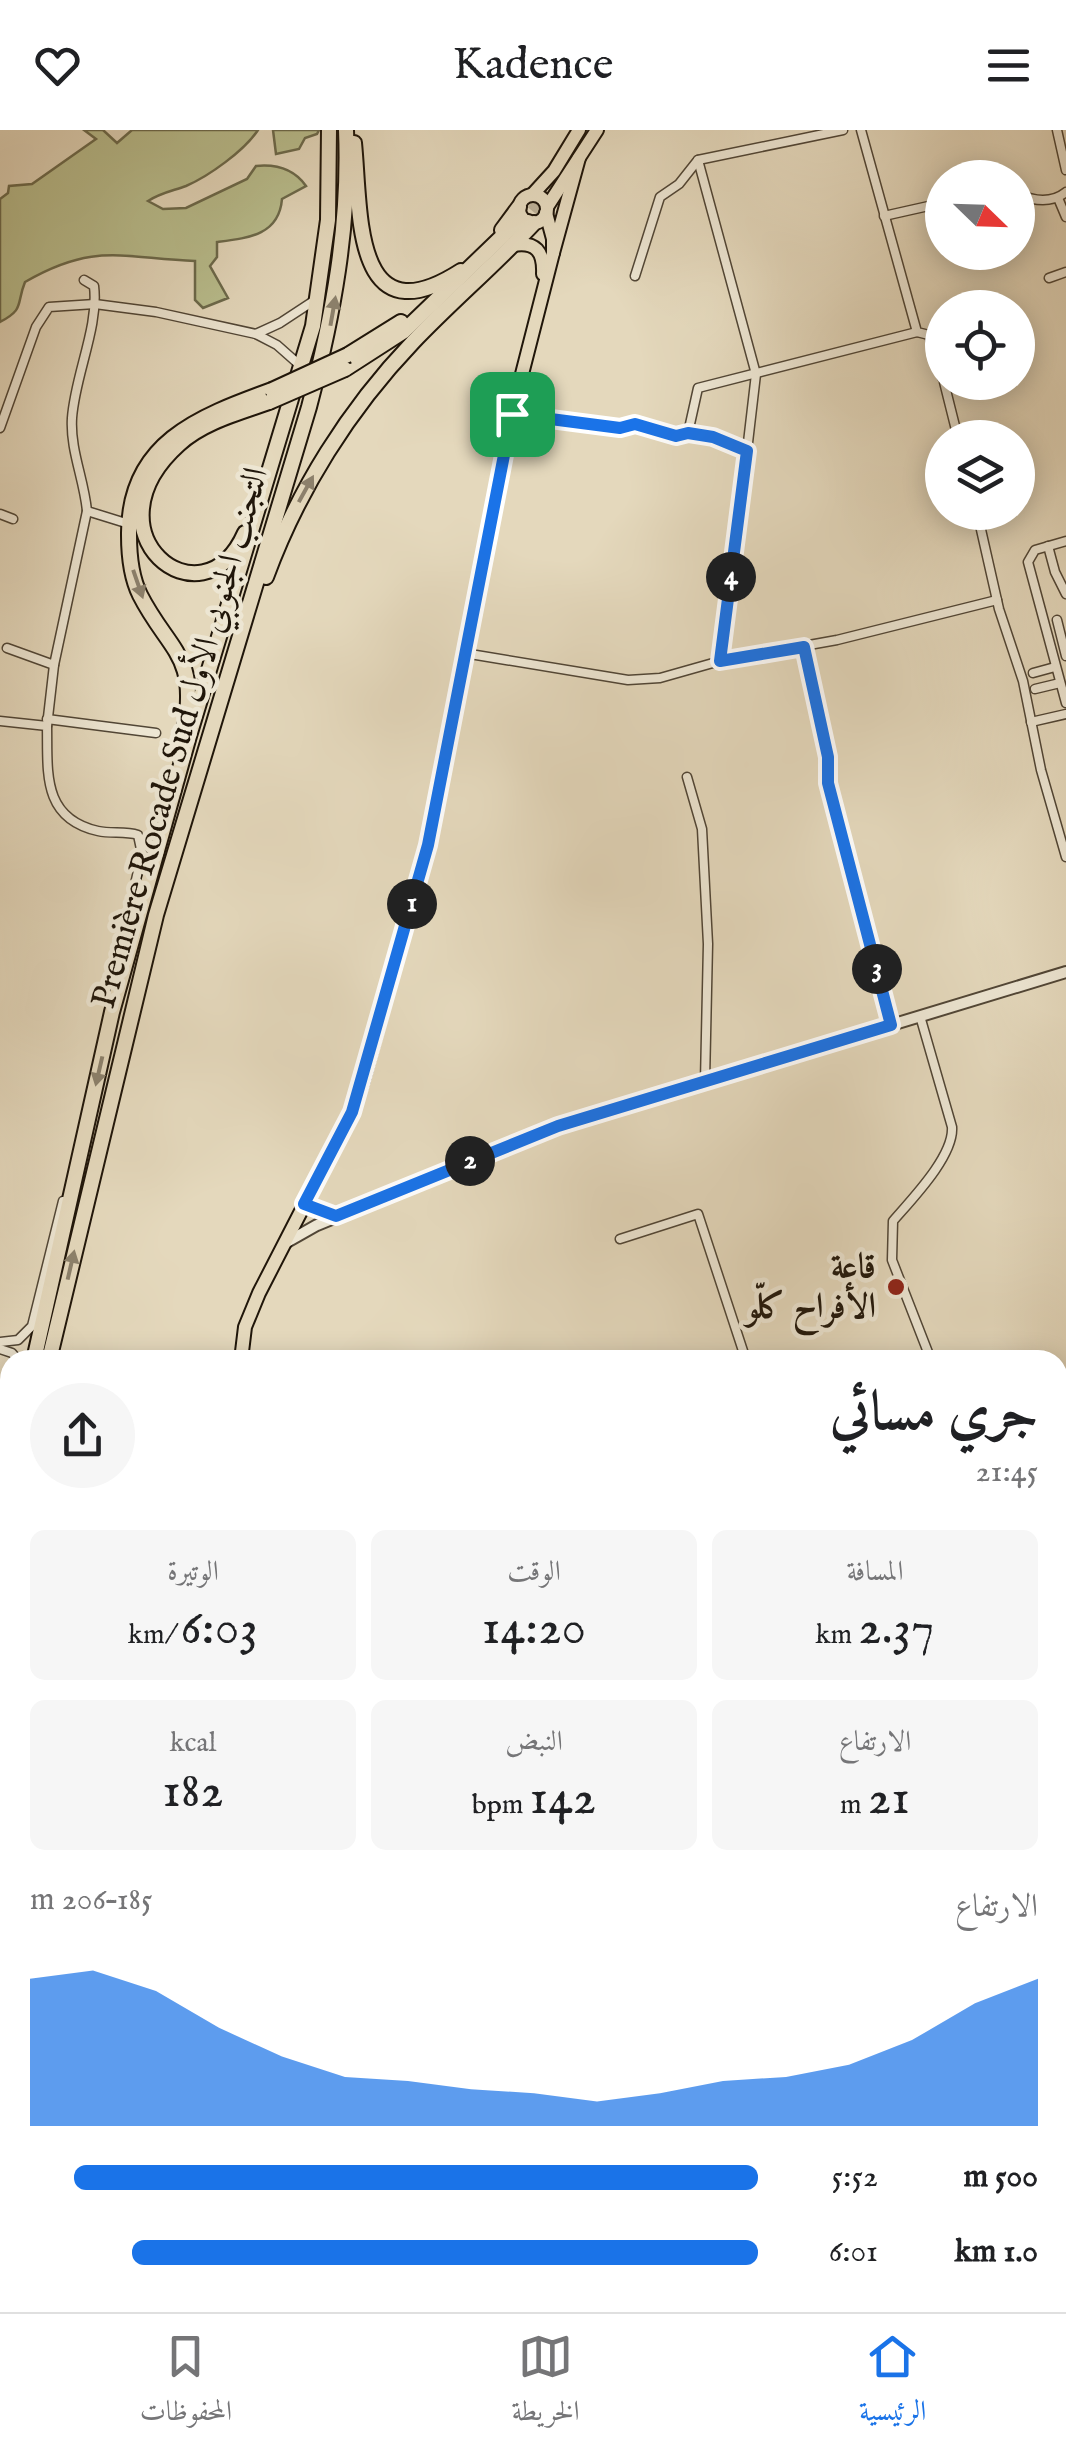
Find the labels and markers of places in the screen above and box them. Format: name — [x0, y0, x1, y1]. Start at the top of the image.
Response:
pin — [470, 372, 555, 457]
pin: 4 — [706, 552, 756, 602]
pin: 1 — [387, 879, 437, 929]
pin: 3 — [852, 944, 902, 994]
pin: 2 — [445, 1136, 495, 1186]
place label: قاعة الأفراح كلّو — [742, 1245, 876, 1337]
marker: قاعة الأفراح كلّو — [885, 1276, 907, 1298]

